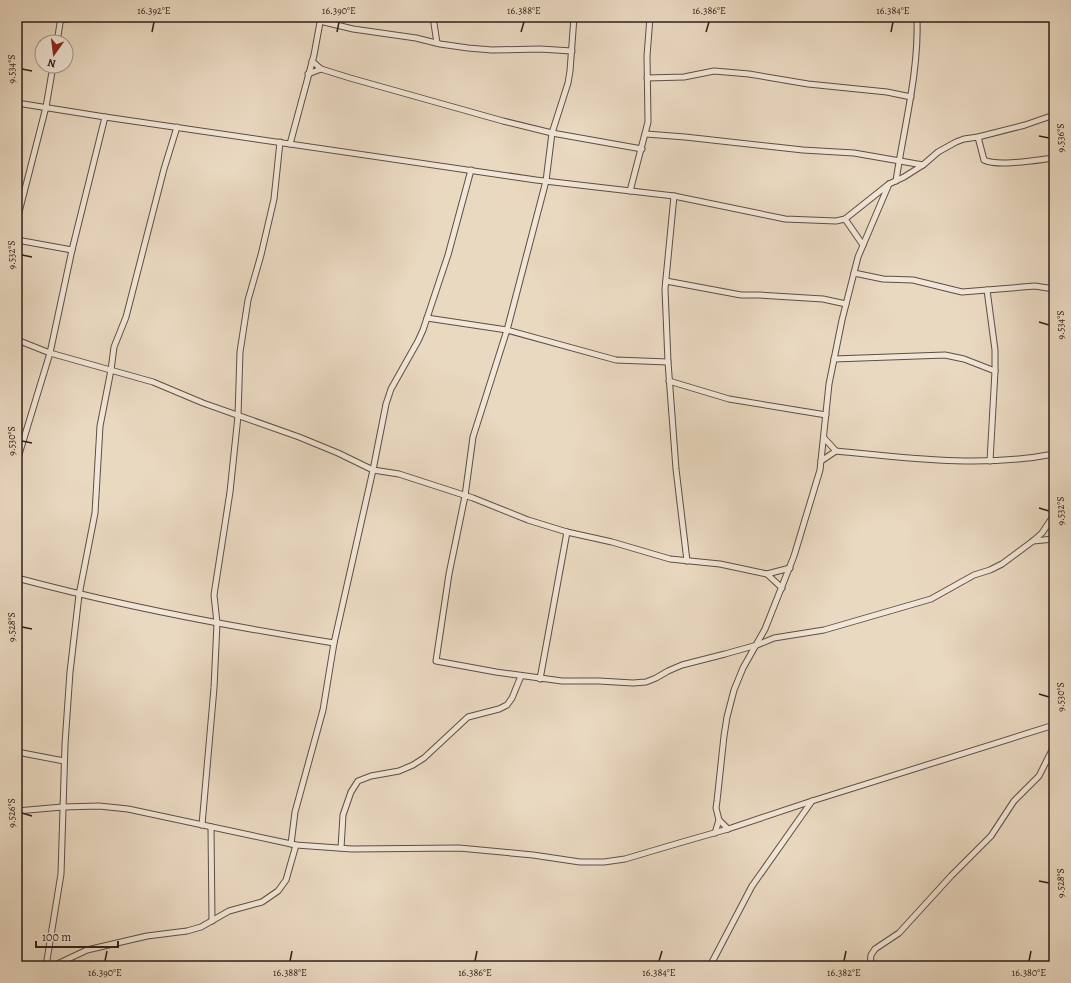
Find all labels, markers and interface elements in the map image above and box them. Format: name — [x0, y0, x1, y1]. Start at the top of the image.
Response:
text: 16.392°E — [137, 4, 171, 17]
text: 16.390°E — [322, 4, 356, 17]
text: 16.388°E — [507, 4, 541, 17]
text: 16.386°E — [692, 4, 726, 17]
text: 16.384°E — [876, 4, 910, 17]
north arrow — [34, 34, 74, 74]
text: 9.534°S — [5, 55, 18, 83]
text: N — [46, 55, 57, 71]
text: 9.536°S — [1054, 124, 1067, 153]
text: 9.532°S — [5, 240, 18, 270]
text: 9.534°S — [1054, 311, 1067, 339]
text: 9.530°S — [5, 426, 18, 456]
text: 9.532°S — [1054, 496, 1067, 526]
text: 9.528°S — [5, 612, 18, 642]
text: 9.530°S — [1054, 682, 1067, 712]
text: 9.526°S — [5, 798, 18, 828]
text: 9.528°S — [1054, 868, 1067, 898]
scale bar — [36, 923, 118, 949]
text: 100 m — [42, 929, 71, 945]
text: 16.390°E — [88, 966, 122, 979]
text: 16.388°E — [273, 966, 307, 979]
text: 16.386°E — [458, 966, 492, 979]
text: 16.384°E — [642, 966, 676, 979]
text: 16.382°E — [827, 966, 861, 979]
text: 16.380°E — [1012, 966, 1046, 979]

